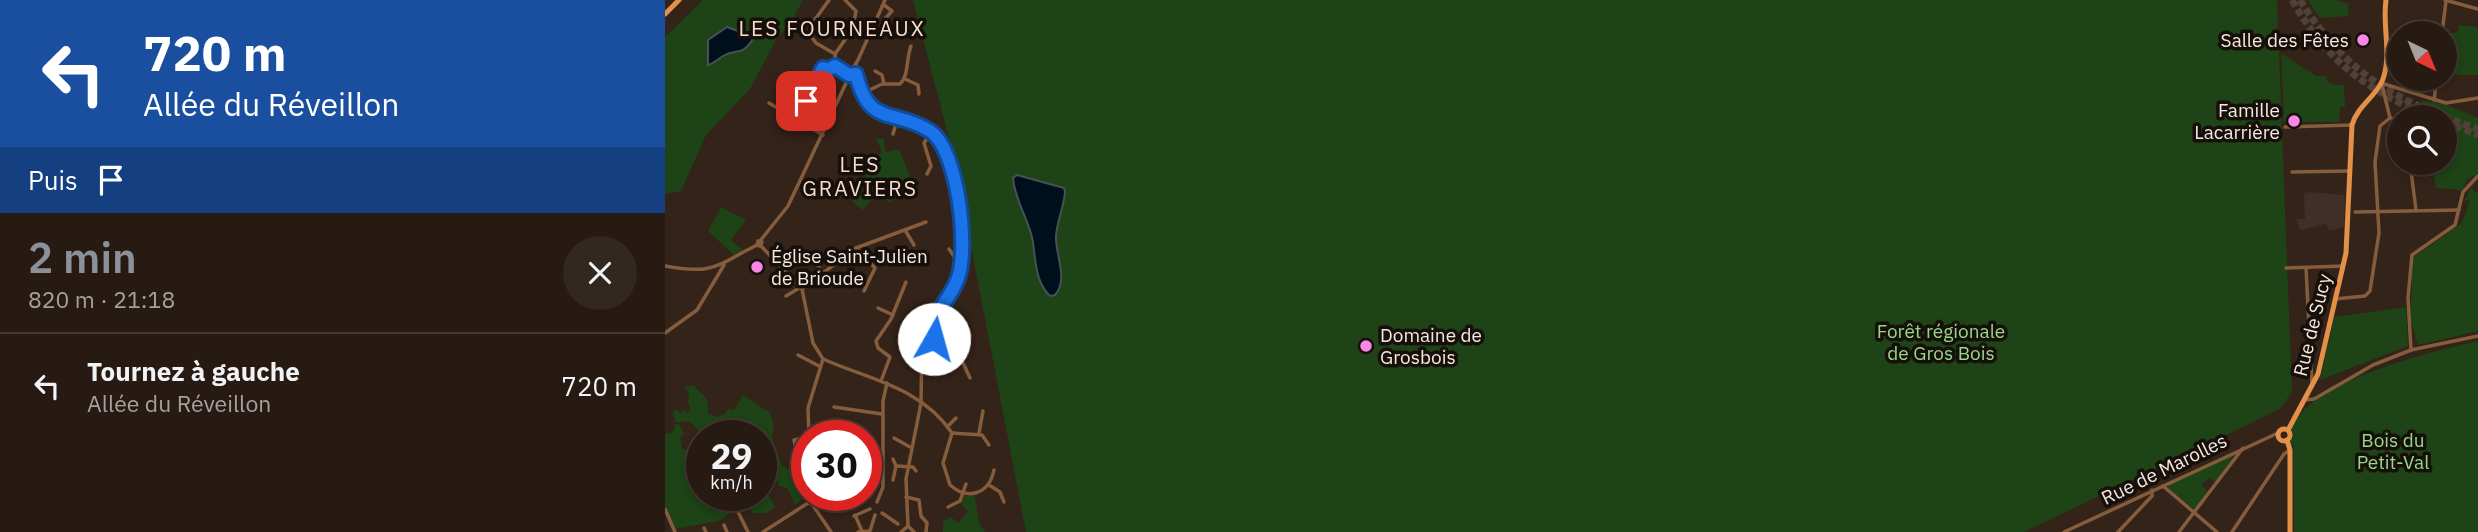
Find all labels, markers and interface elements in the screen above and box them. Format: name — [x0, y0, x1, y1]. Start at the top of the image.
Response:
district label: LES FOURNEAUX — [738, 14, 926, 42]
text: 720 m — [143, 21, 287, 84]
north arrow — [2387, 21, 2457, 91]
map controls — [2387, 21, 2457, 175]
icon: left — [28, 28, 119, 119]
place label: Salle des Fêtes — [2221, 28, 2349, 52]
marker: Salle des Fêtes — [2355, 32, 2371, 48]
pin — [776, 71, 836, 131]
icon: arrive — [787, 82, 825, 120]
text: Allée du Réveillon — [143, 83, 399, 125]
place label: Famille Lacarrière — [2194, 98, 2280, 144]
button: search — [2387, 105, 2457, 175]
marker: Famille Lacarrière — [2286, 113, 2302, 129]
district label: LES GRAVIERS — [802, 150, 918, 202]
icon: arrive — [92, 161, 130, 199]
text: Puis — [28, 163, 78, 197]
text: 2 min — [28, 230, 137, 285]
button: close — [563, 236, 637, 310]
place label: Église Saint-Julien de Brioude — [771, 244, 928, 290]
marker: Église Saint-Julien de Brioude — [749, 259, 765, 275]
street label: Rue de Sucy — [2288, 271, 2336, 379]
text: 820 m · 21:18 — [28, 284, 175, 314]
position arrow — [897, 302, 971, 376]
park label: Forêt régionale de Gros Bois — [1877, 319, 2005, 365]
place label: Domaine de Grosbois — [1380, 323, 1482, 369]
marker: Domaine de Grosbois — [1358, 338, 1374, 354]
text: Tournez à gauche — [87, 354, 300, 388]
icon: left — [28, 367, 66, 405]
text: 720 m — [561, 369, 637, 403]
text: Allée du Réveillon — [87, 388, 271, 418]
speed limit sign: 30 — [791, 420, 882, 511]
street label: Rue de Marolles — [2097, 428, 2231, 510]
park label: Bois du Petit-Val — [2357, 428, 2429, 474]
text: 29 — [710, 433, 753, 479]
text: km/h — [710, 471, 753, 494]

